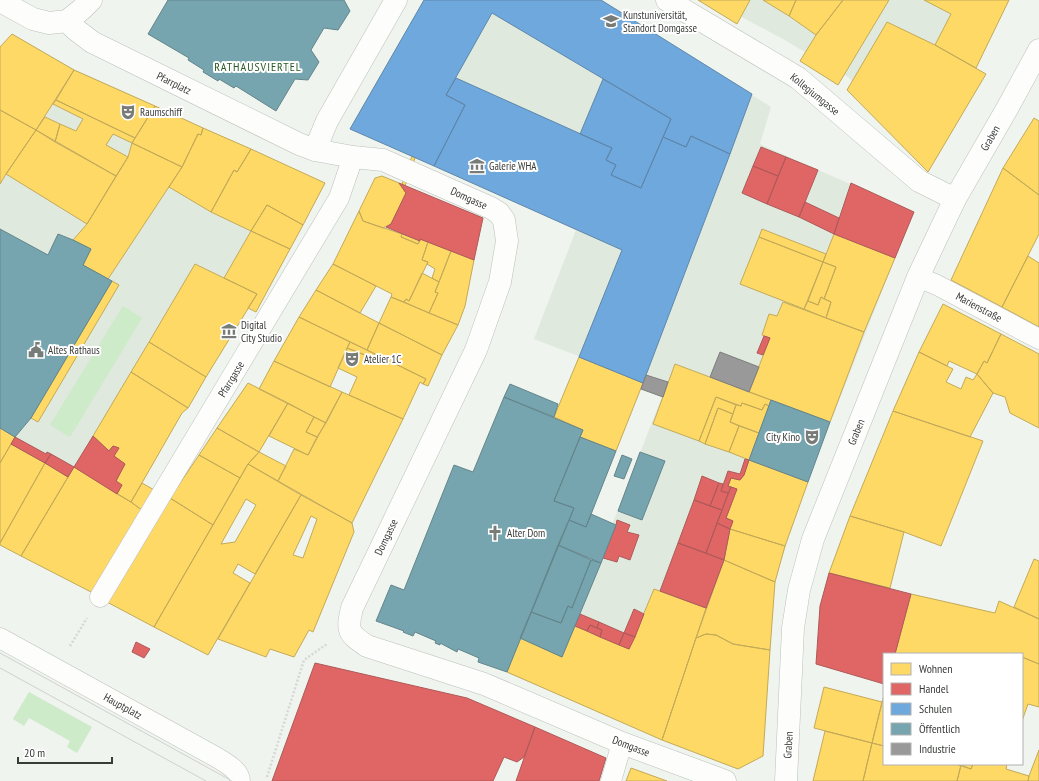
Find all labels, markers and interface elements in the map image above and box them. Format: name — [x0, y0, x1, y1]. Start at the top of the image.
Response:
place label: Kunstuniversität, Standort Domgasse — [623, 8, 697, 35]
school or university icon: Kunstuniversität, Standort Domgasse — [602, 12, 620, 30]
district label: RATHAUSVIERTEL — [214, 59, 302, 74]
street label: Pfarrplatz — [154, 69, 194, 97]
street label: Kollegiumgasse — [787, 70, 843, 118]
theatre icon: Raumschiff — [119, 103, 137, 121]
place label: Raumschiff — [140, 105, 183, 119]
street label: Graben — [977, 123, 1003, 153]
museum icon: Galerie WHA — [468, 157, 486, 175]
place label: Galerie WHA — [489, 159, 537, 173]
street label: Domgasse — [448, 184, 490, 212]
street label: Marienstraße — [954, 289, 1005, 325]
place label: Digital City Studio — [241, 318, 282, 345]
museum icon: Digital City Studio — [220, 322, 238, 340]
public building icon: Altes Rathaus — [27, 341, 45, 359]
place label: Altes Rathaus — [48, 343, 100, 357]
theatre icon: Atelier 1C — [343, 350, 361, 368]
place label: Atelier 1C — [364, 352, 401, 366]
street label: Pfarrgasse — [215, 358, 247, 399]
street label: Graben — [844, 417, 868, 447]
theatre icon: City Kino — [803, 428, 821, 446]
place label: City Kino — [766, 430, 800, 444]
street label: Domgasse — [371, 516, 401, 558]
church icon: Alter Dom — [486, 524, 504, 542]
place label: Alter Dom — [507, 526, 545, 540]
legend — [883, 653, 1023, 765]
text: Wohnen — [919, 661, 953, 676]
text: Handel — [919, 681, 949, 696]
street label: Hauptplatz — [101, 690, 145, 722]
text: Schulen — [919, 701, 952, 716]
text: Öffentlich — [919, 721, 960, 736]
street label: Graben — [780, 731, 796, 759]
street label: Domgasse — [610, 733, 652, 760]
scale bar — [18, 739, 112, 765]
text: Industrie — [919, 741, 956, 756]
text: 20 m — [24, 745, 45, 760]

